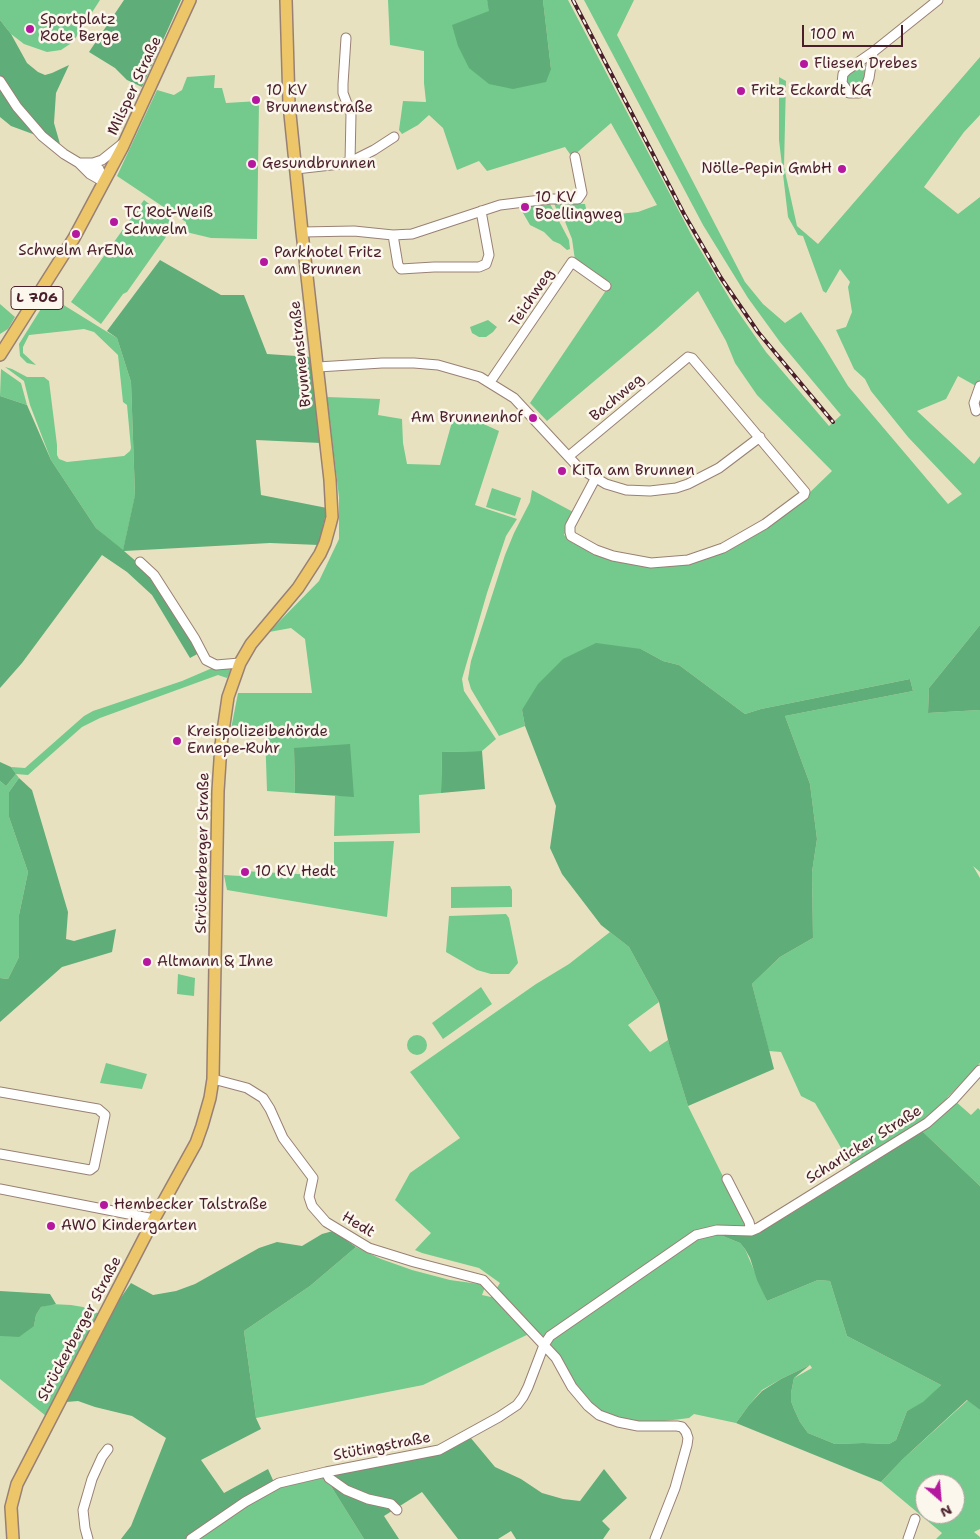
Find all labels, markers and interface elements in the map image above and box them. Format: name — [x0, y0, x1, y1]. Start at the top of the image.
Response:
place label: Sportplatz Rote Berge — [40, 11, 120, 46]
scale bar — [805, 15, 906, 47]
marker: Sportplatz Rote Berge — [24, 23, 36, 35]
text: 100 m — [810, 24, 855, 44]
street label: Milsper Straße — [104, 34, 166, 138]
place label: Fliesen Drebes — [814, 55, 918, 73]
marker: Fliesen Drebes — [798, 58, 810, 70]
place label: 10 KV Brunnenstraße — [266, 82, 373, 117]
place label: Fritz Eckardt KG — [751, 82, 872, 100]
marker: Fritz Eckardt KG — [735, 85, 747, 97]
marker: 10 KV Brunnenstraße — [250, 94, 262, 106]
place label: Gesundbrunnen — [262, 155, 376, 173]
marker: Gesundbrunnen — [246, 158, 258, 170]
place label: Nölle-Pepin GmbH — [701, 160, 832, 178]
marker: Nölle-Pepin GmbH — [836, 163, 848, 175]
place label: 10 KV Boellingweg — [535, 189, 622, 224]
marker: 10 KV Boellingweg — [519, 201, 531, 213]
place label: TC Rot-Weiß Schwelm — [124, 204, 213, 239]
marker: TC Rot-Weiß Schwelm — [108, 216, 120, 228]
marker: Schwelm ArENa — [70, 228, 82, 240]
place label: Schwelm ArENa — [18, 242, 134, 260]
place label: Parkhotel Fritz am Brunnen — [274, 244, 382, 279]
marker: Parkhotel Fritz am Brunnen — [258, 256, 270, 268]
street label: Teichweg — [506, 265, 558, 331]
road number: L 706 — [11, 286, 63, 310]
street label: Brunnenstraße — [286, 300, 316, 408]
street label: Bachweg — [586, 370, 648, 426]
place label: Am Brunnenhof — [411, 409, 523, 427]
marker: Am Brunnenhof — [527, 412, 539, 424]
place label: KiTa am Brunnen — [572, 462, 695, 480]
marker: KiTa am Brunnen — [556, 465, 568, 477]
place label: Kreispolizeibehörde Ennepe-Ruhr — [187, 723, 328, 758]
marker: Kreispolizeibehörde Ennepe-Ruhr — [171, 735, 183, 747]
street label: Strückerberger Straße — [193, 772, 213, 934]
place label: 10 KV Hedt — [255, 863, 336, 881]
marker: 10 KV Hedt — [239, 866, 251, 878]
place label: Altmann & Ihne — [157, 953, 274, 971]
marker: Altmann & Ihne — [141, 956, 153, 968]
street label: Scharlicker Straße — [803, 1102, 925, 1188]
place label: Hembecker Talstraße — [114, 1196, 268, 1214]
marker: Hembecker Talstraße — [98, 1199, 110, 1211]
street label: Hedt — [338, 1208, 378, 1242]
place label: AWO Kindergarten — [61, 1217, 197, 1235]
marker: AWO Kindergarten — [45, 1220, 57, 1232]
street label: Strückerberger Straße — [34, 1254, 126, 1404]
street label: Stütingstraße — [332, 1429, 432, 1465]
north arrow — [915, 1474, 965, 1524]
text: N — [937, 1501, 955, 1522]

